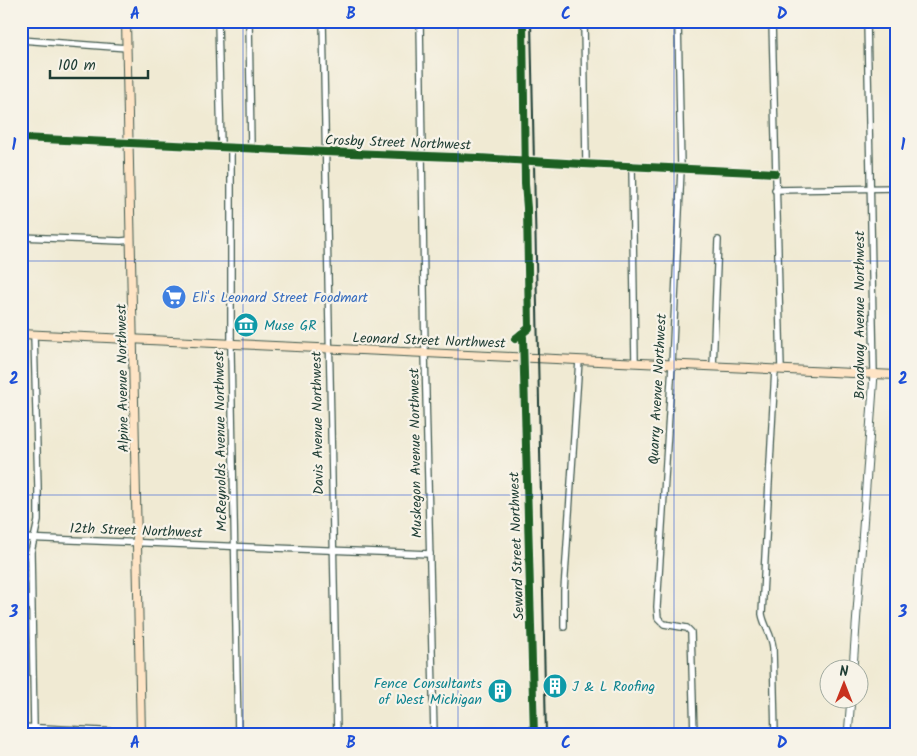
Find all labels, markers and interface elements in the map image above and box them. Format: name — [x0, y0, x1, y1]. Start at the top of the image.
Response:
text: A — [130, 2, 140, 27]
text: B — [346, 2, 356, 27]
text: C — [561, 2, 571, 27]
text: D — [777, 2, 788, 27]
scale bar — [50, 48, 148, 80]
text: 100 m — [58, 54, 96, 78]
street label: Crosby Street Northwest — [324, 129, 472, 157]
text: 1 — [12, 133, 17, 158]
text: 1 — [901, 133, 906, 158]
street label: Broadway Avenue Northwest — [849, 230, 871, 399]
supermarket icon: Eli's Leonard Street Foodmart — [161, 284, 187, 310]
place label: Eli's Leonard Street Foodmart — [192, 287, 369, 309]
street label: Alpine Avenue Northwest — [111, 303, 135, 452]
museum icon: Muse GR — [233, 312, 259, 338]
street label: Quarry Avenue Northwest — [643, 312, 673, 465]
place label: Muse GR — [264, 315, 316, 337]
street label: Leonard Street Northwest — [352, 327, 506, 355]
street label: McReynolds Avenue Northwest — [208, 350, 234, 532]
street label: Davis Avenue Northwest — [306, 350, 330, 495]
text: 2 — [9, 367, 19, 392]
street label: Muskegon Avenue Northwest — [404, 367, 428, 538]
text: 2 — [898, 367, 908, 392]
street label: Seward Street Northwest — [503, 471, 531, 621]
street label: 12th Street Northwest — [69, 518, 203, 544]
text: 3 — [9, 600, 19, 625]
text: 3 — [898, 600, 908, 625]
north arrow — [820, 658, 870, 708]
text: N — [840, 661, 849, 683]
place label: Fence Consultants of West Michigan — [374, 673, 482, 711]
building icon: J & L Roofing — [542, 673, 568, 699]
place label: J & L Roofing — [572, 676, 655, 698]
building icon: Fence Consultants of West Michigan — [487, 678, 513, 704]
text: A — [130, 731, 140, 756]
text: B — [346, 731, 356, 756]
text: C — [561, 731, 571, 756]
text: D — [777, 731, 788, 756]

